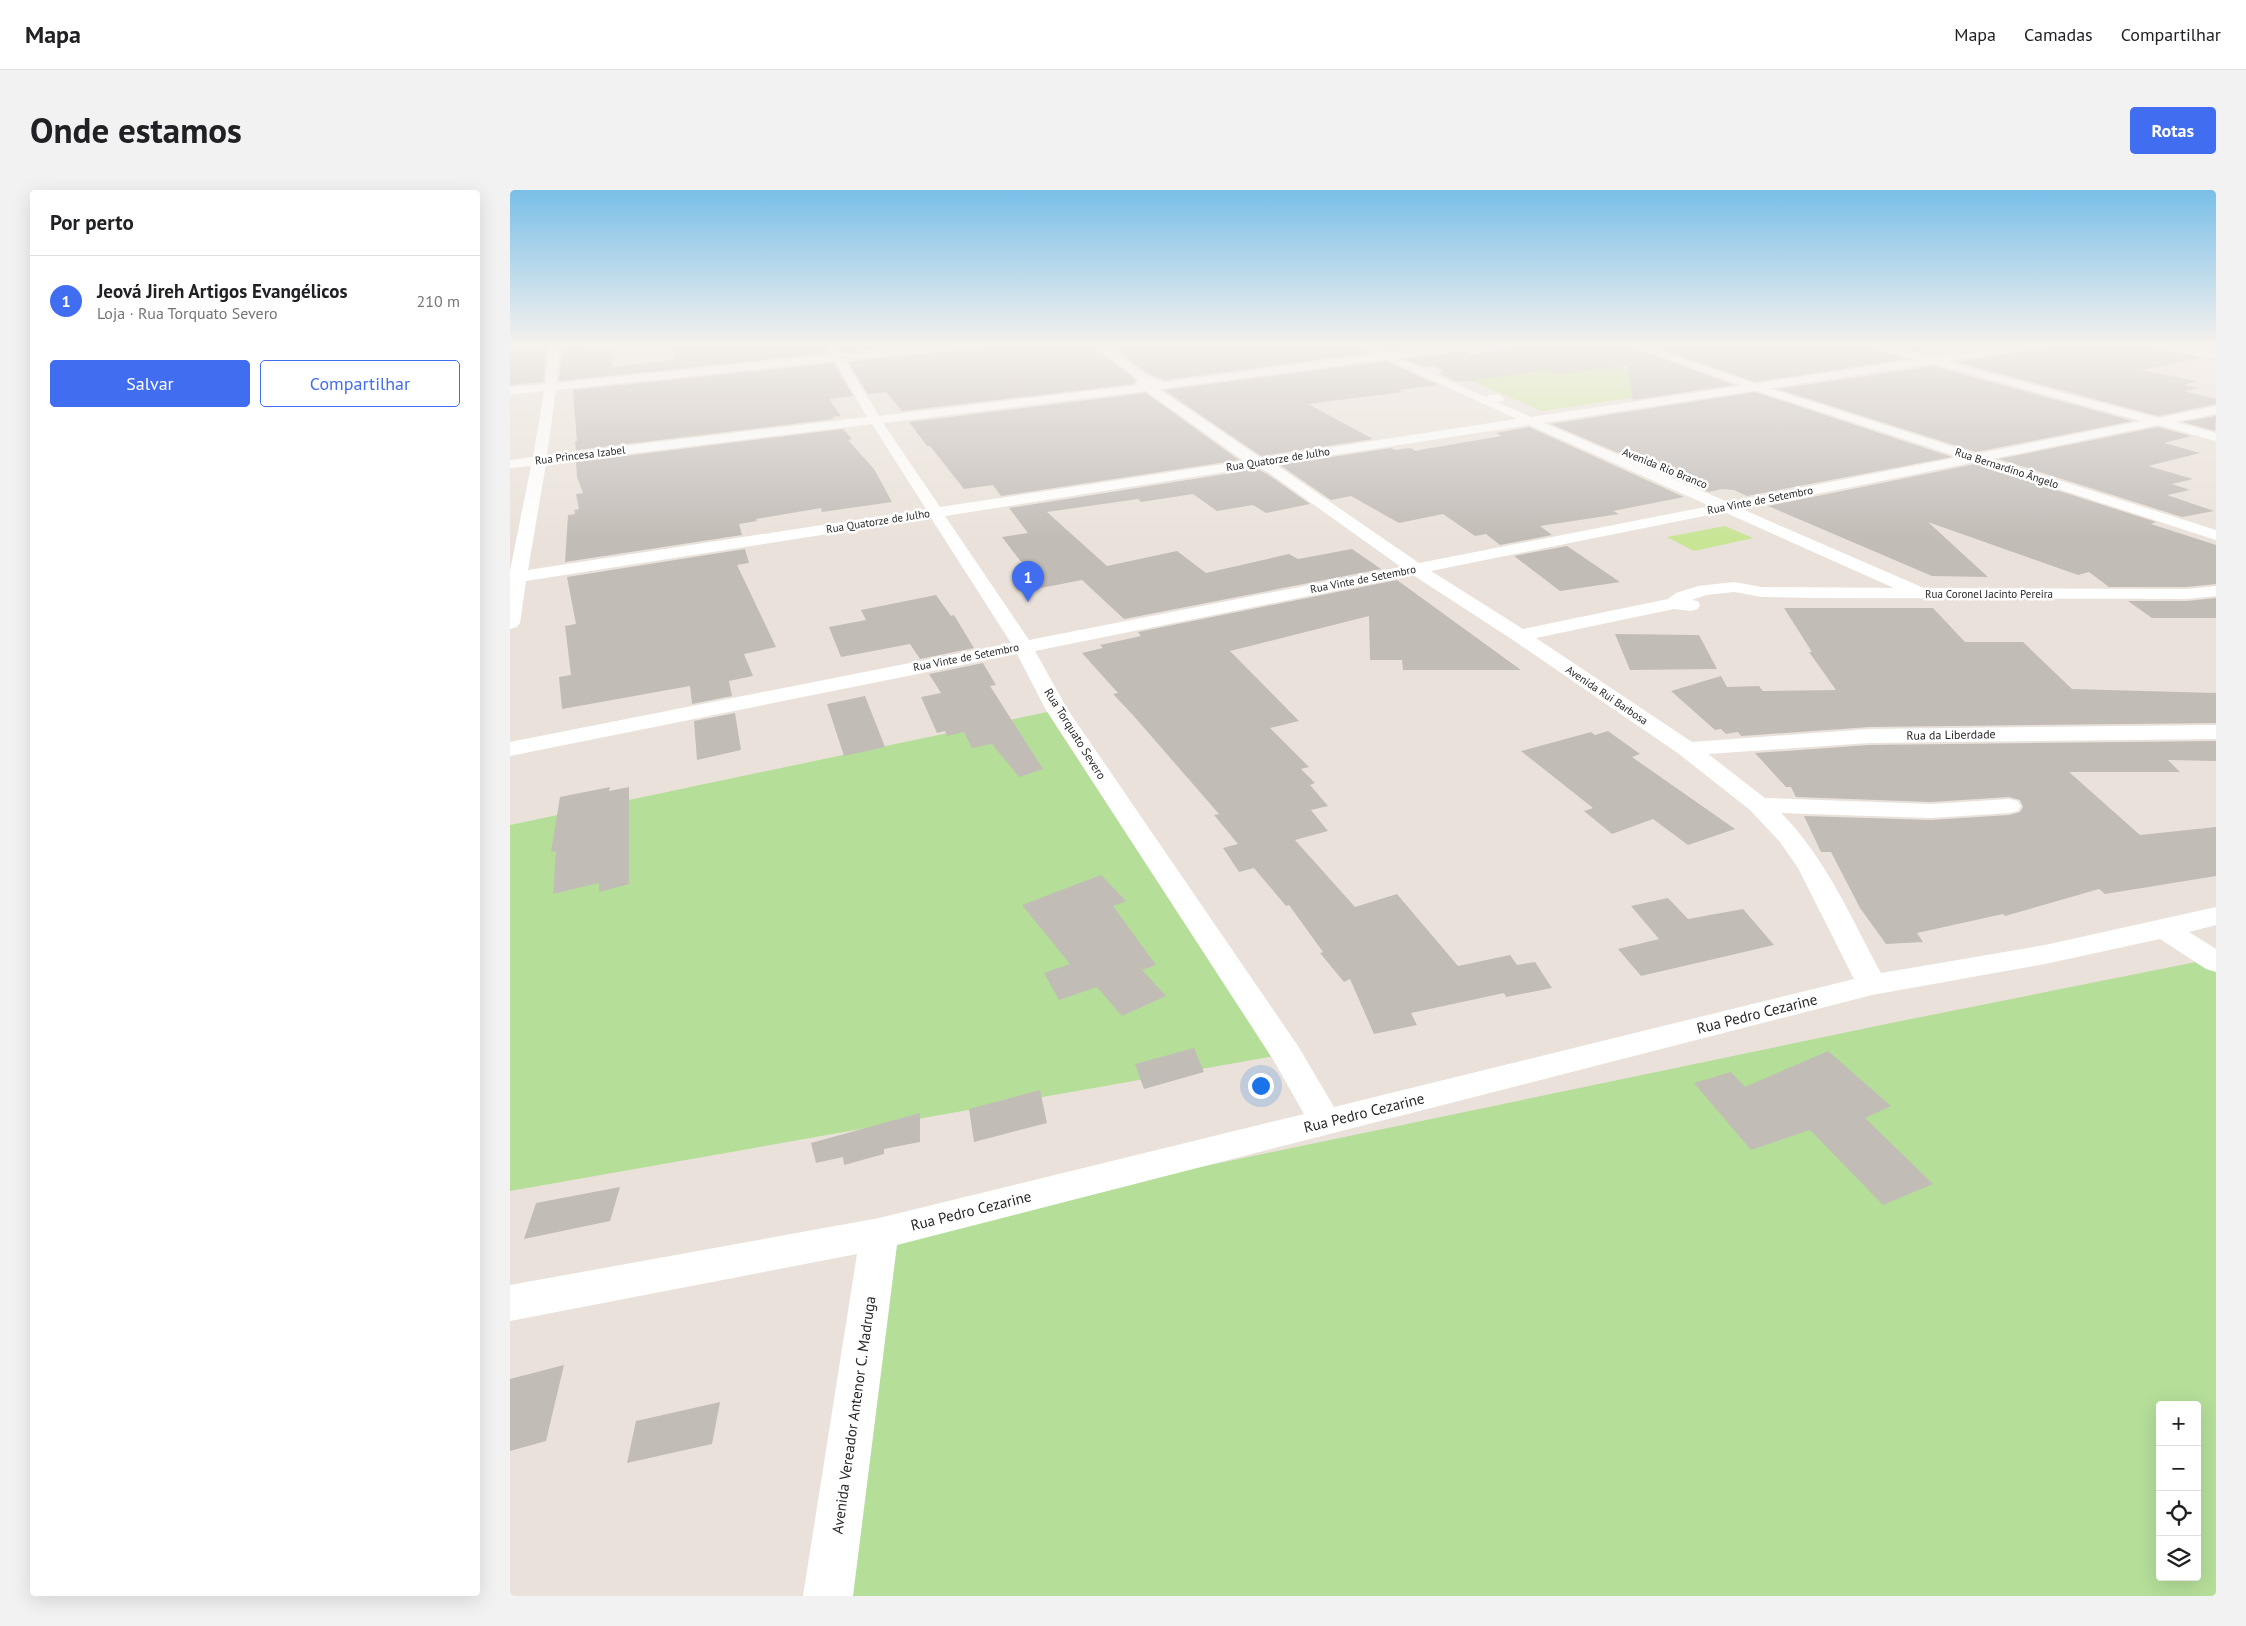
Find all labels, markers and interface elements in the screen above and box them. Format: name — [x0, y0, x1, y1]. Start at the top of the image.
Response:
text: Mapa — [25, 19, 81, 50]
text: Mapa — [1954, 23, 1996, 46]
text: Camadas — [2024, 23, 2093, 46]
text: Compartilhar — [2121, 23, 2221, 46]
text: Onde estamos — [30, 107, 242, 153]
button: Rotas — [2130, 107, 2216, 154]
text: Por perto — [50, 209, 134, 236]
text: Jeová Jireh Artigos Evangélicos — [97, 279, 347, 303]
text: 1 — [61, 291, 71, 311]
text: 210 m — [417, 291, 460, 311]
text: Loja · Rua Torquato Severo — [97, 303, 278, 323]
button: Salvar — [50, 360, 250, 407]
button: Compartilhar — [260, 360, 460, 407]
street label: Rua Princesa Izabel — [534, 442, 627, 467]
street label: Rua Quatorze de Julho — [1225, 444, 1331, 474]
street label: Avenida Rio Branco — [1620, 445, 1710, 492]
street label: Rua Bernardino Ângelo — [1953, 445, 2061, 491]
street label: Rua Vinte de Setembro — [1706, 483, 1814, 517]
street label: Rua Quatorze de Julho — [825, 506, 931, 536]
pin: 1 — [1012, 561, 1044, 602]
street label: Rua Vinte de Setembro — [1309, 562, 1417, 596]
street label: Rua Coronel Jacinto Pereira — [1925, 587, 2053, 601]
street label: Rua Vinte de Setembro — [912, 640, 1020, 674]
street label: Avenida Rui Barbosa — [1563, 662, 1651, 728]
street label: Rua Torquato Severo — [1041, 685, 1110, 782]
street label: Rua da Liberdade — [1906, 726, 1996, 743]
street label: Rua Pedro Cezarine — [1695, 989, 1819, 1038]
your location — [1248, 1073, 1274, 1099]
street label: Rua Pedro Cezarine — [1302, 1088, 1426, 1137]
street label: Rua Pedro Cezarine — [909, 1186, 1033, 1235]
street label: Avenida Vereador Antenor C. Madruga — [827, 1295, 880, 1535]
map controls — [2156, 1401, 2201, 1581]
button: + — [2156, 1401, 2201, 1446]
button: − — [2156, 1446, 2201, 1491]
button: locate — [2156, 1491, 2201, 1536]
button: layers — [2156, 1536, 2201, 1581]

